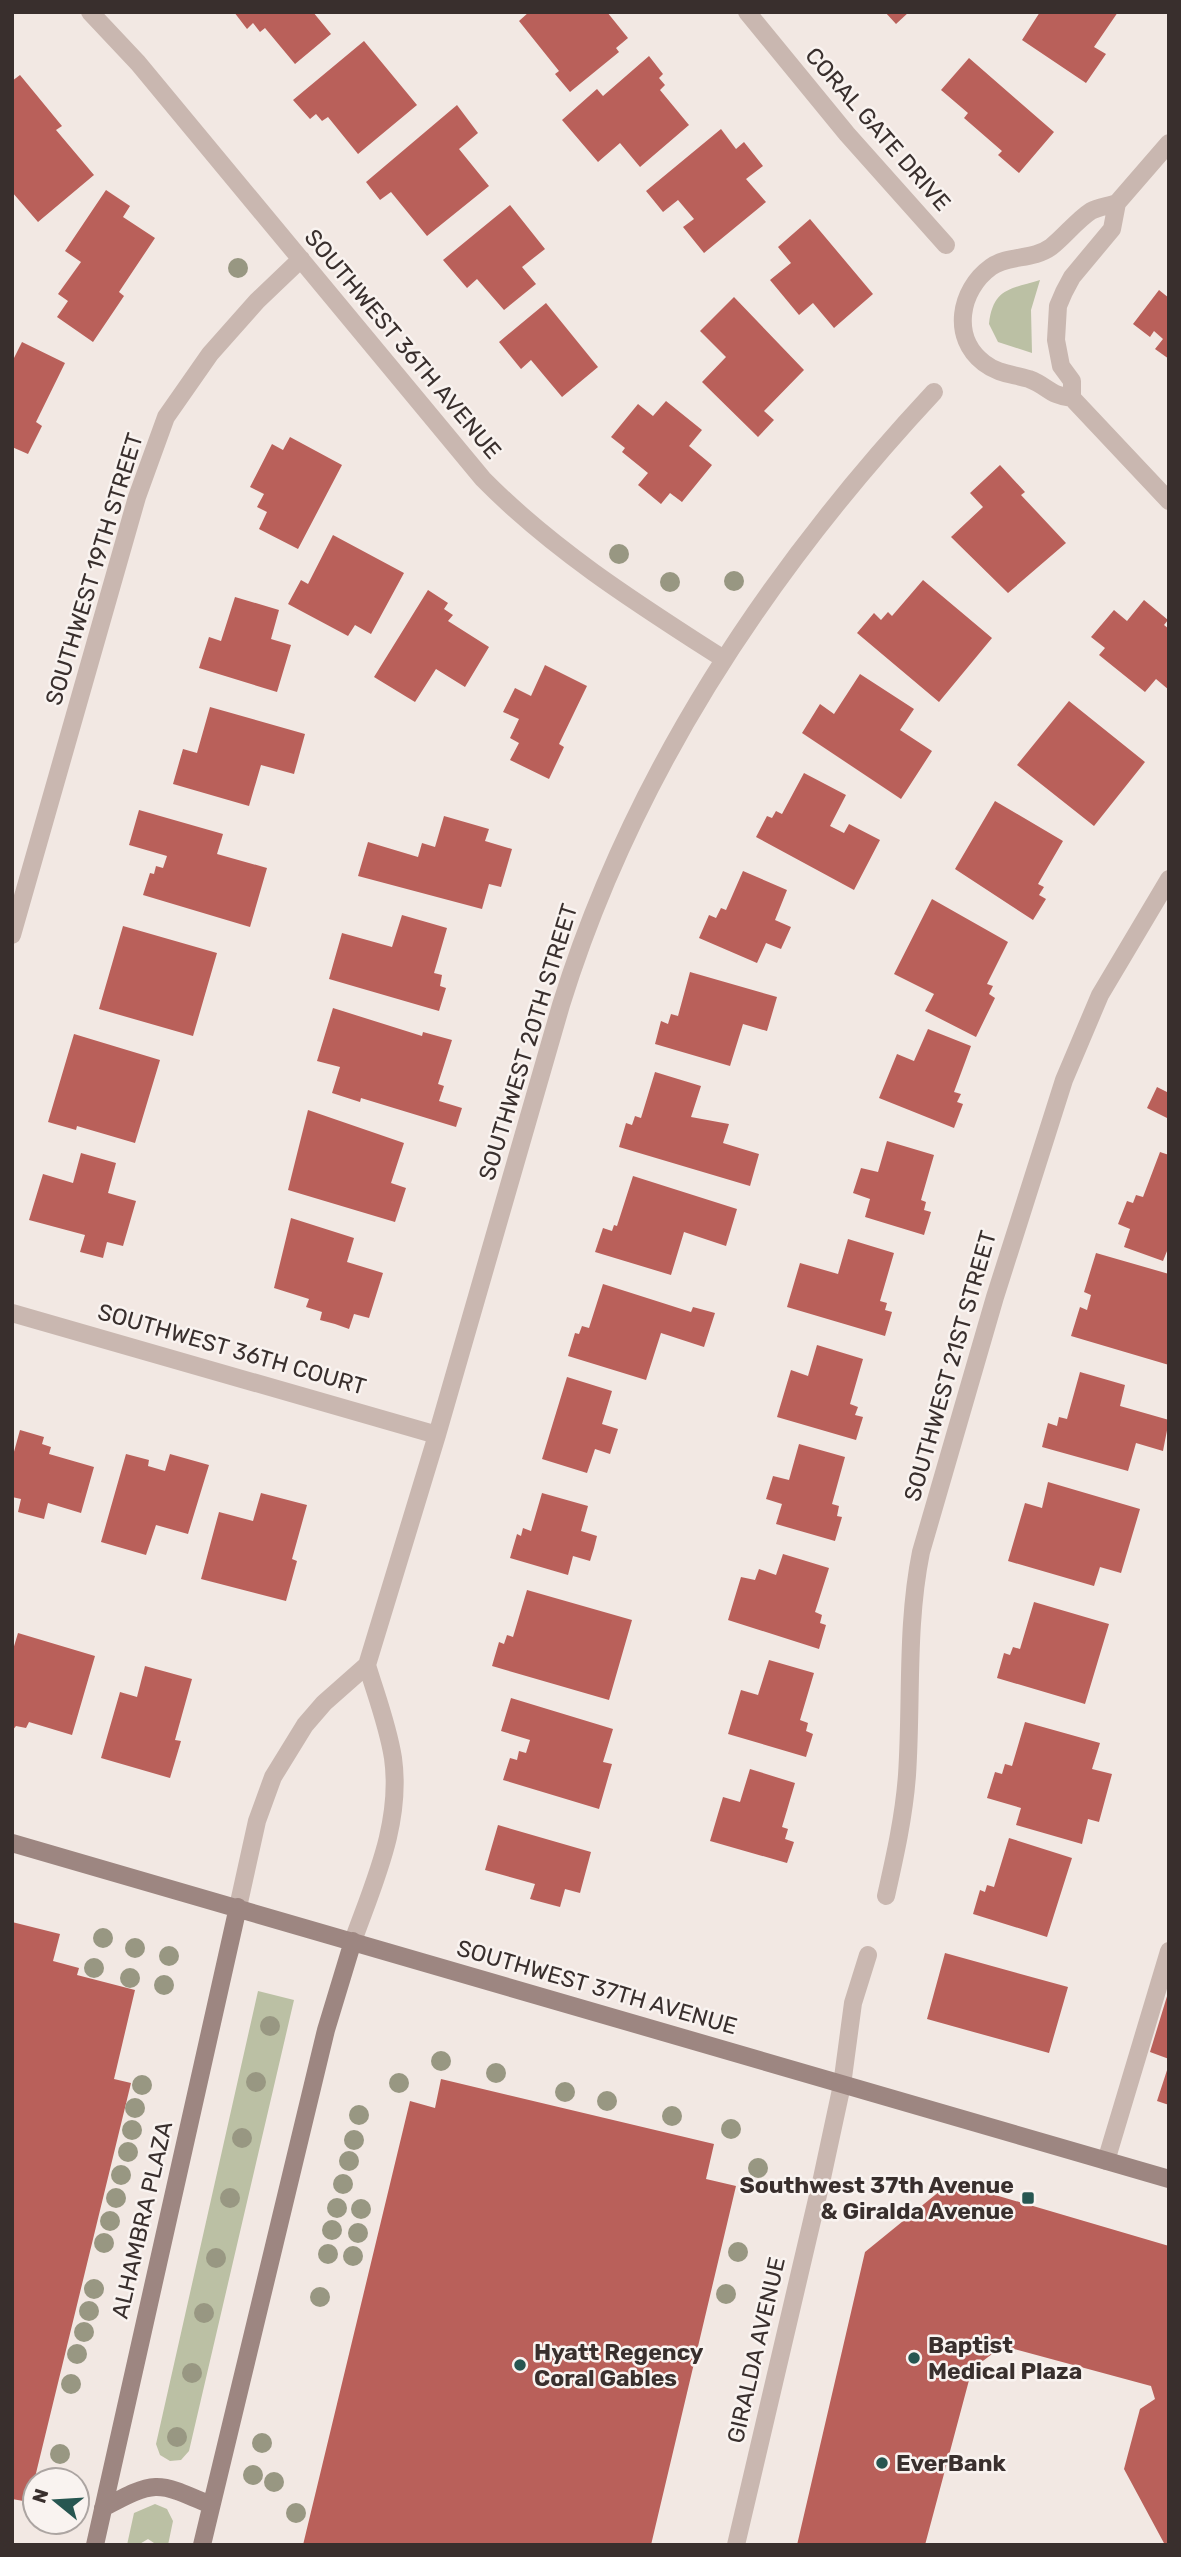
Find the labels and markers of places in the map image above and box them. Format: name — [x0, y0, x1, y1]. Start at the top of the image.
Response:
place label: Southwest 37th Avenue & Giralda Avenue — [740, 2171, 1014, 2225]
marker: Southwest 37th Avenue & Giralda Avenue — [1020, 2190, 1036, 2206]
place label: Baptist Medical Plaza — [928, 2331, 1082, 2385]
place label: Hyatt Regency Coral Gables — [534, 2338, 704, 2392]
marker: Baptist Medical Plaza — [906, 2350, 922, 2366]
marker: Hyatt Regency Coral Gables — [512, 2357, 528, 2373]
place label: EverBank — [896, 2449, 1006, 2477]
marker: EverBank — [874, 2455, 890, 2471]

